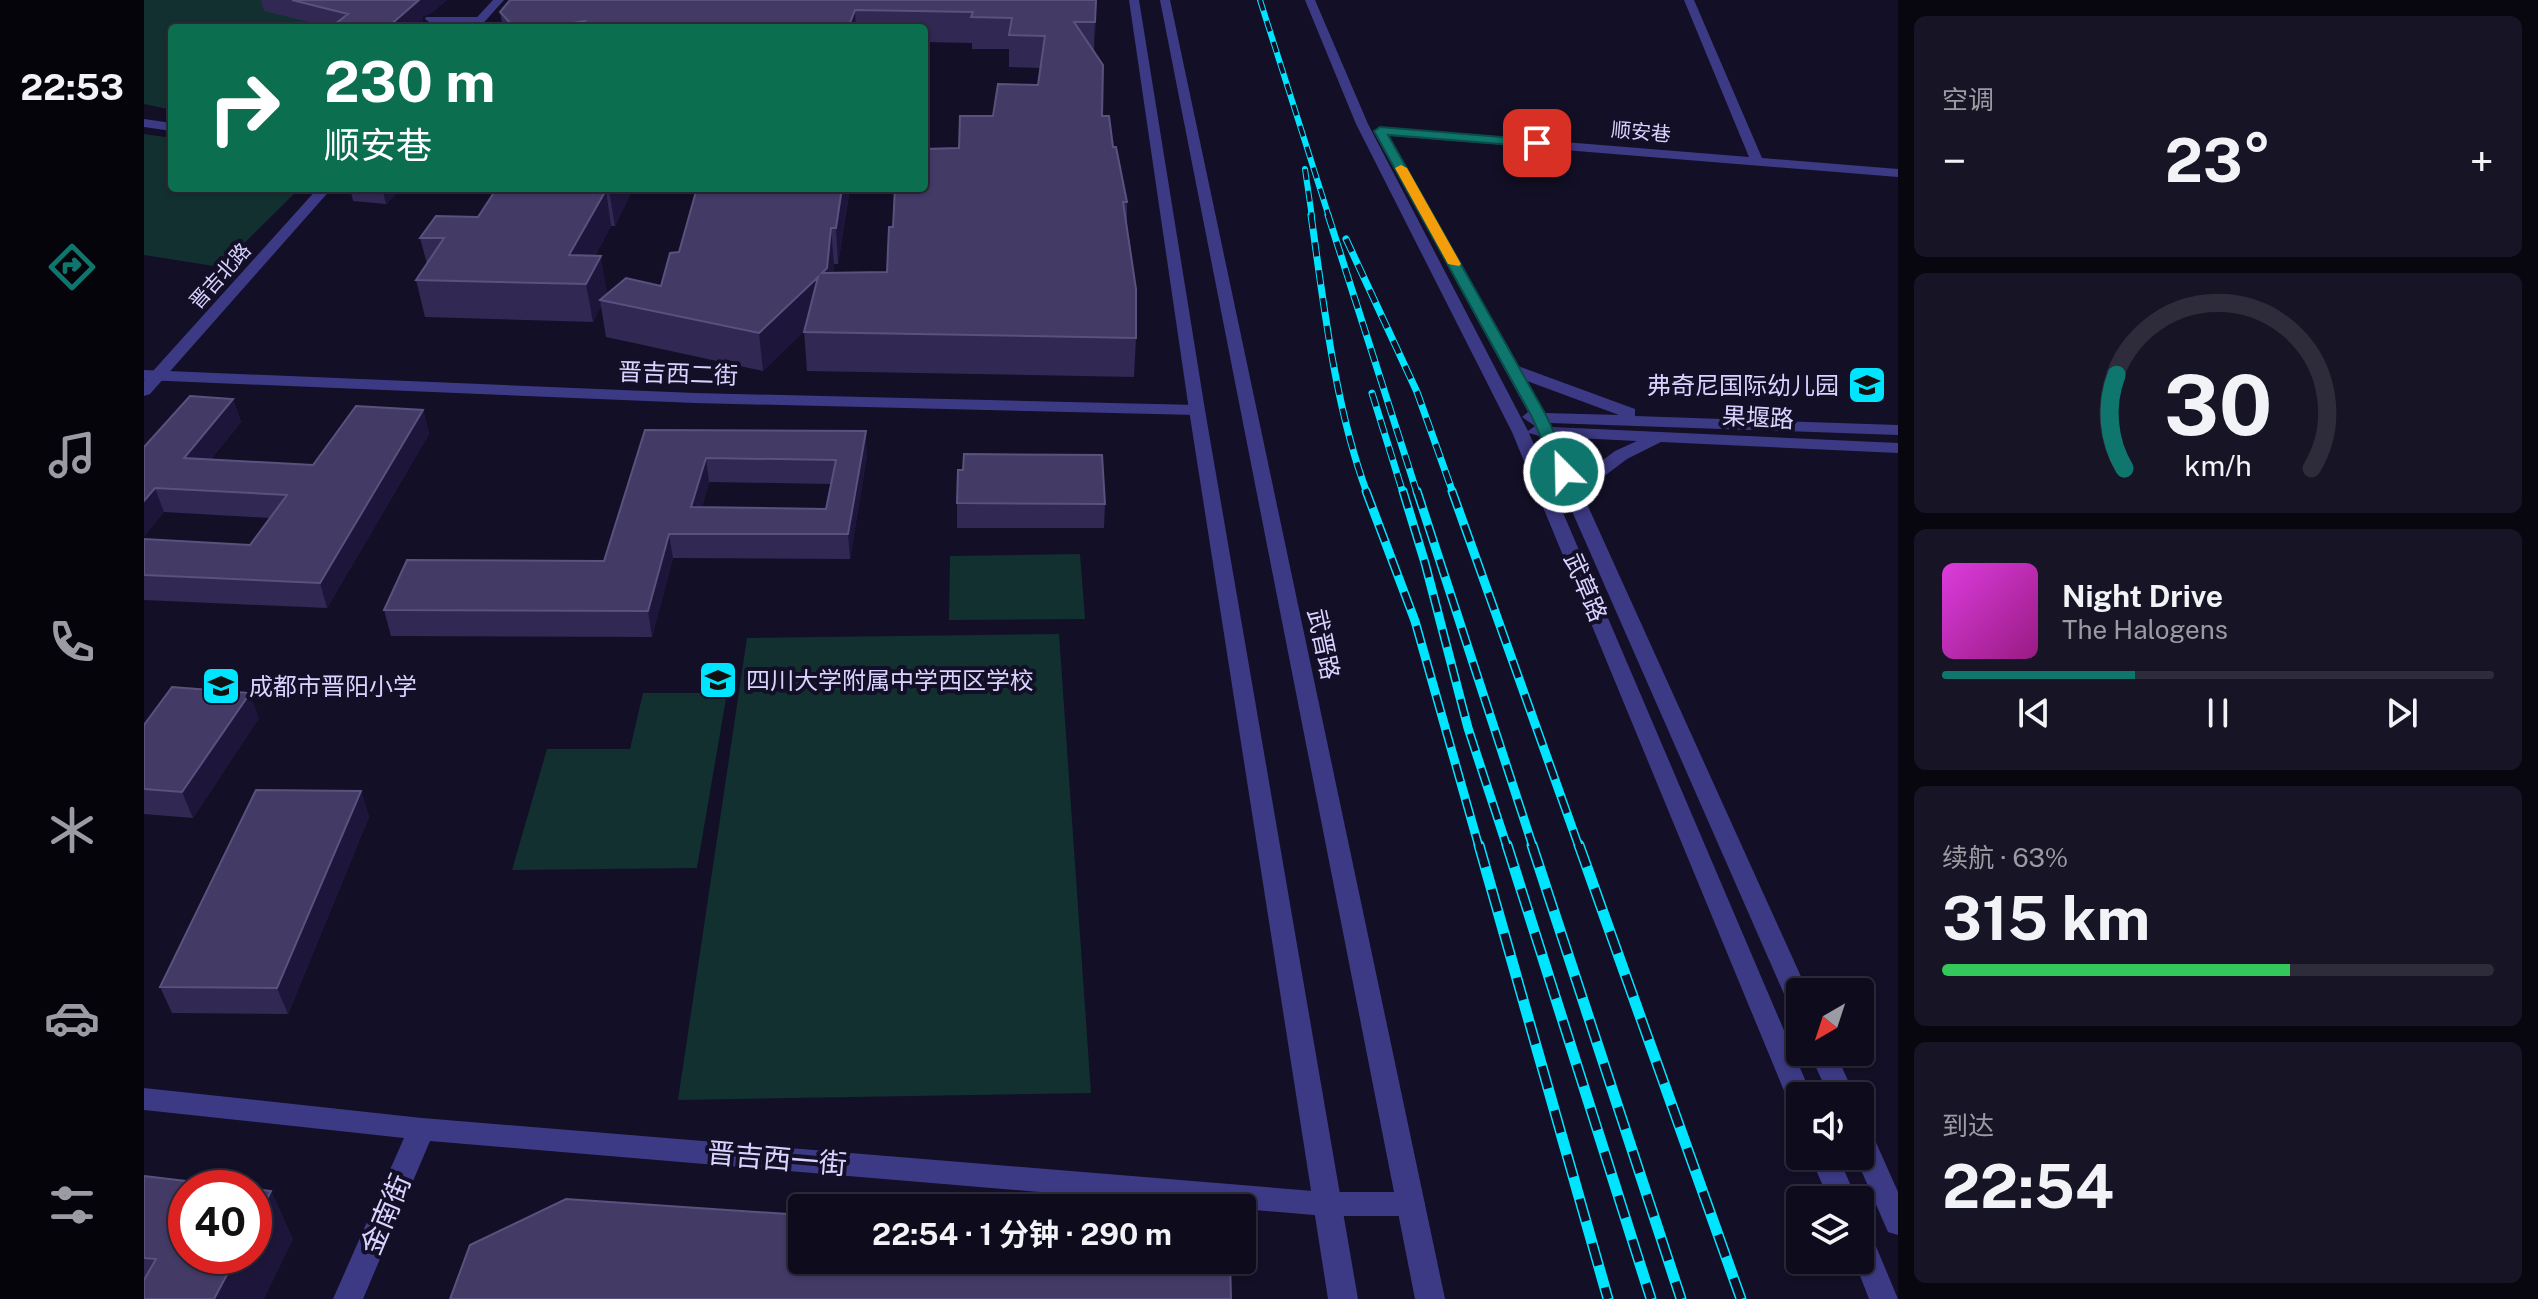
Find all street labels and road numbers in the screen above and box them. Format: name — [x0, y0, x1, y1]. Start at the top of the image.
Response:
street label: 顺安巷 — [1610, 117, 1672, 147]
street label: 晋吉北路 — [184, 238, 256, 314]
street label: 晋吉西二街 — [618, 357, 738, 389]
street label: 果堰路 — [1721, 401, 1795, 433]
street label: 武草路 — [1559, 548, 1613, 626]
street label: 武晋路 — [1303, 606, 1345, 682]
street label: 晋吉西一街 — [706, 1135, 848, 1181]
street label: 金南街 — [353, 1169, 417, 1259]

